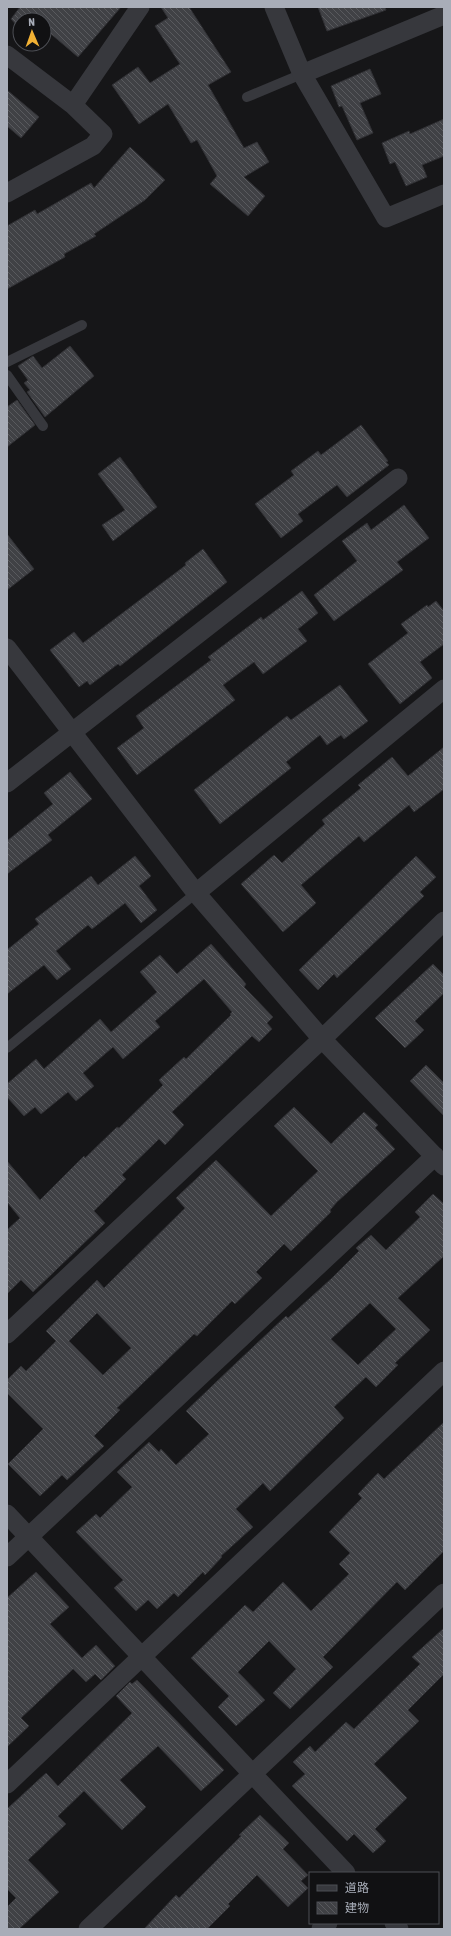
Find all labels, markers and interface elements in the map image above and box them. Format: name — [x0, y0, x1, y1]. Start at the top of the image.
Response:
north arrow — [12, 12, 52, 52]
text: N — [28, 16, 35, 28]
legend — [309, 1872, 439, 1924]
text: 道路 — [345, 1881, 369, 1895]
text: 建物 — [345, 1901, 369, 1915]

